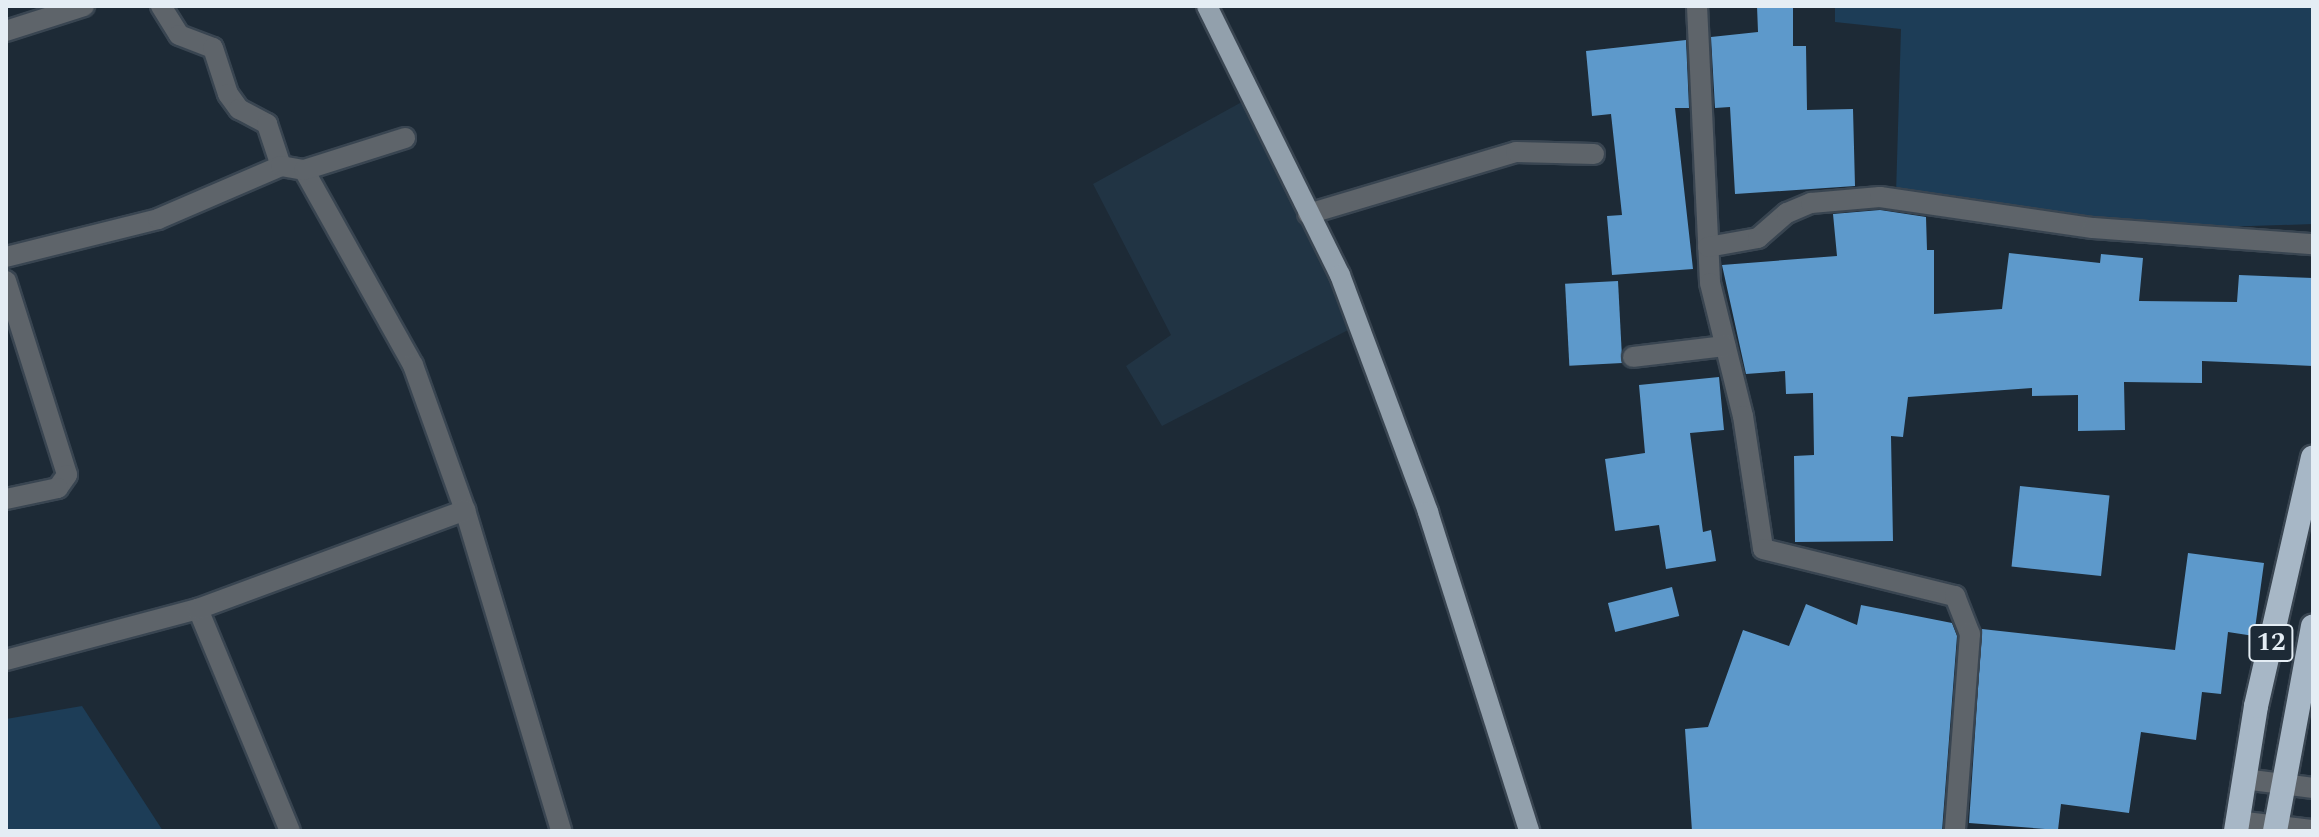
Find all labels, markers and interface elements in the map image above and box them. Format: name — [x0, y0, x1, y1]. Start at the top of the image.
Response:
road number: 12 — [2247, 621, 2295, 665]

